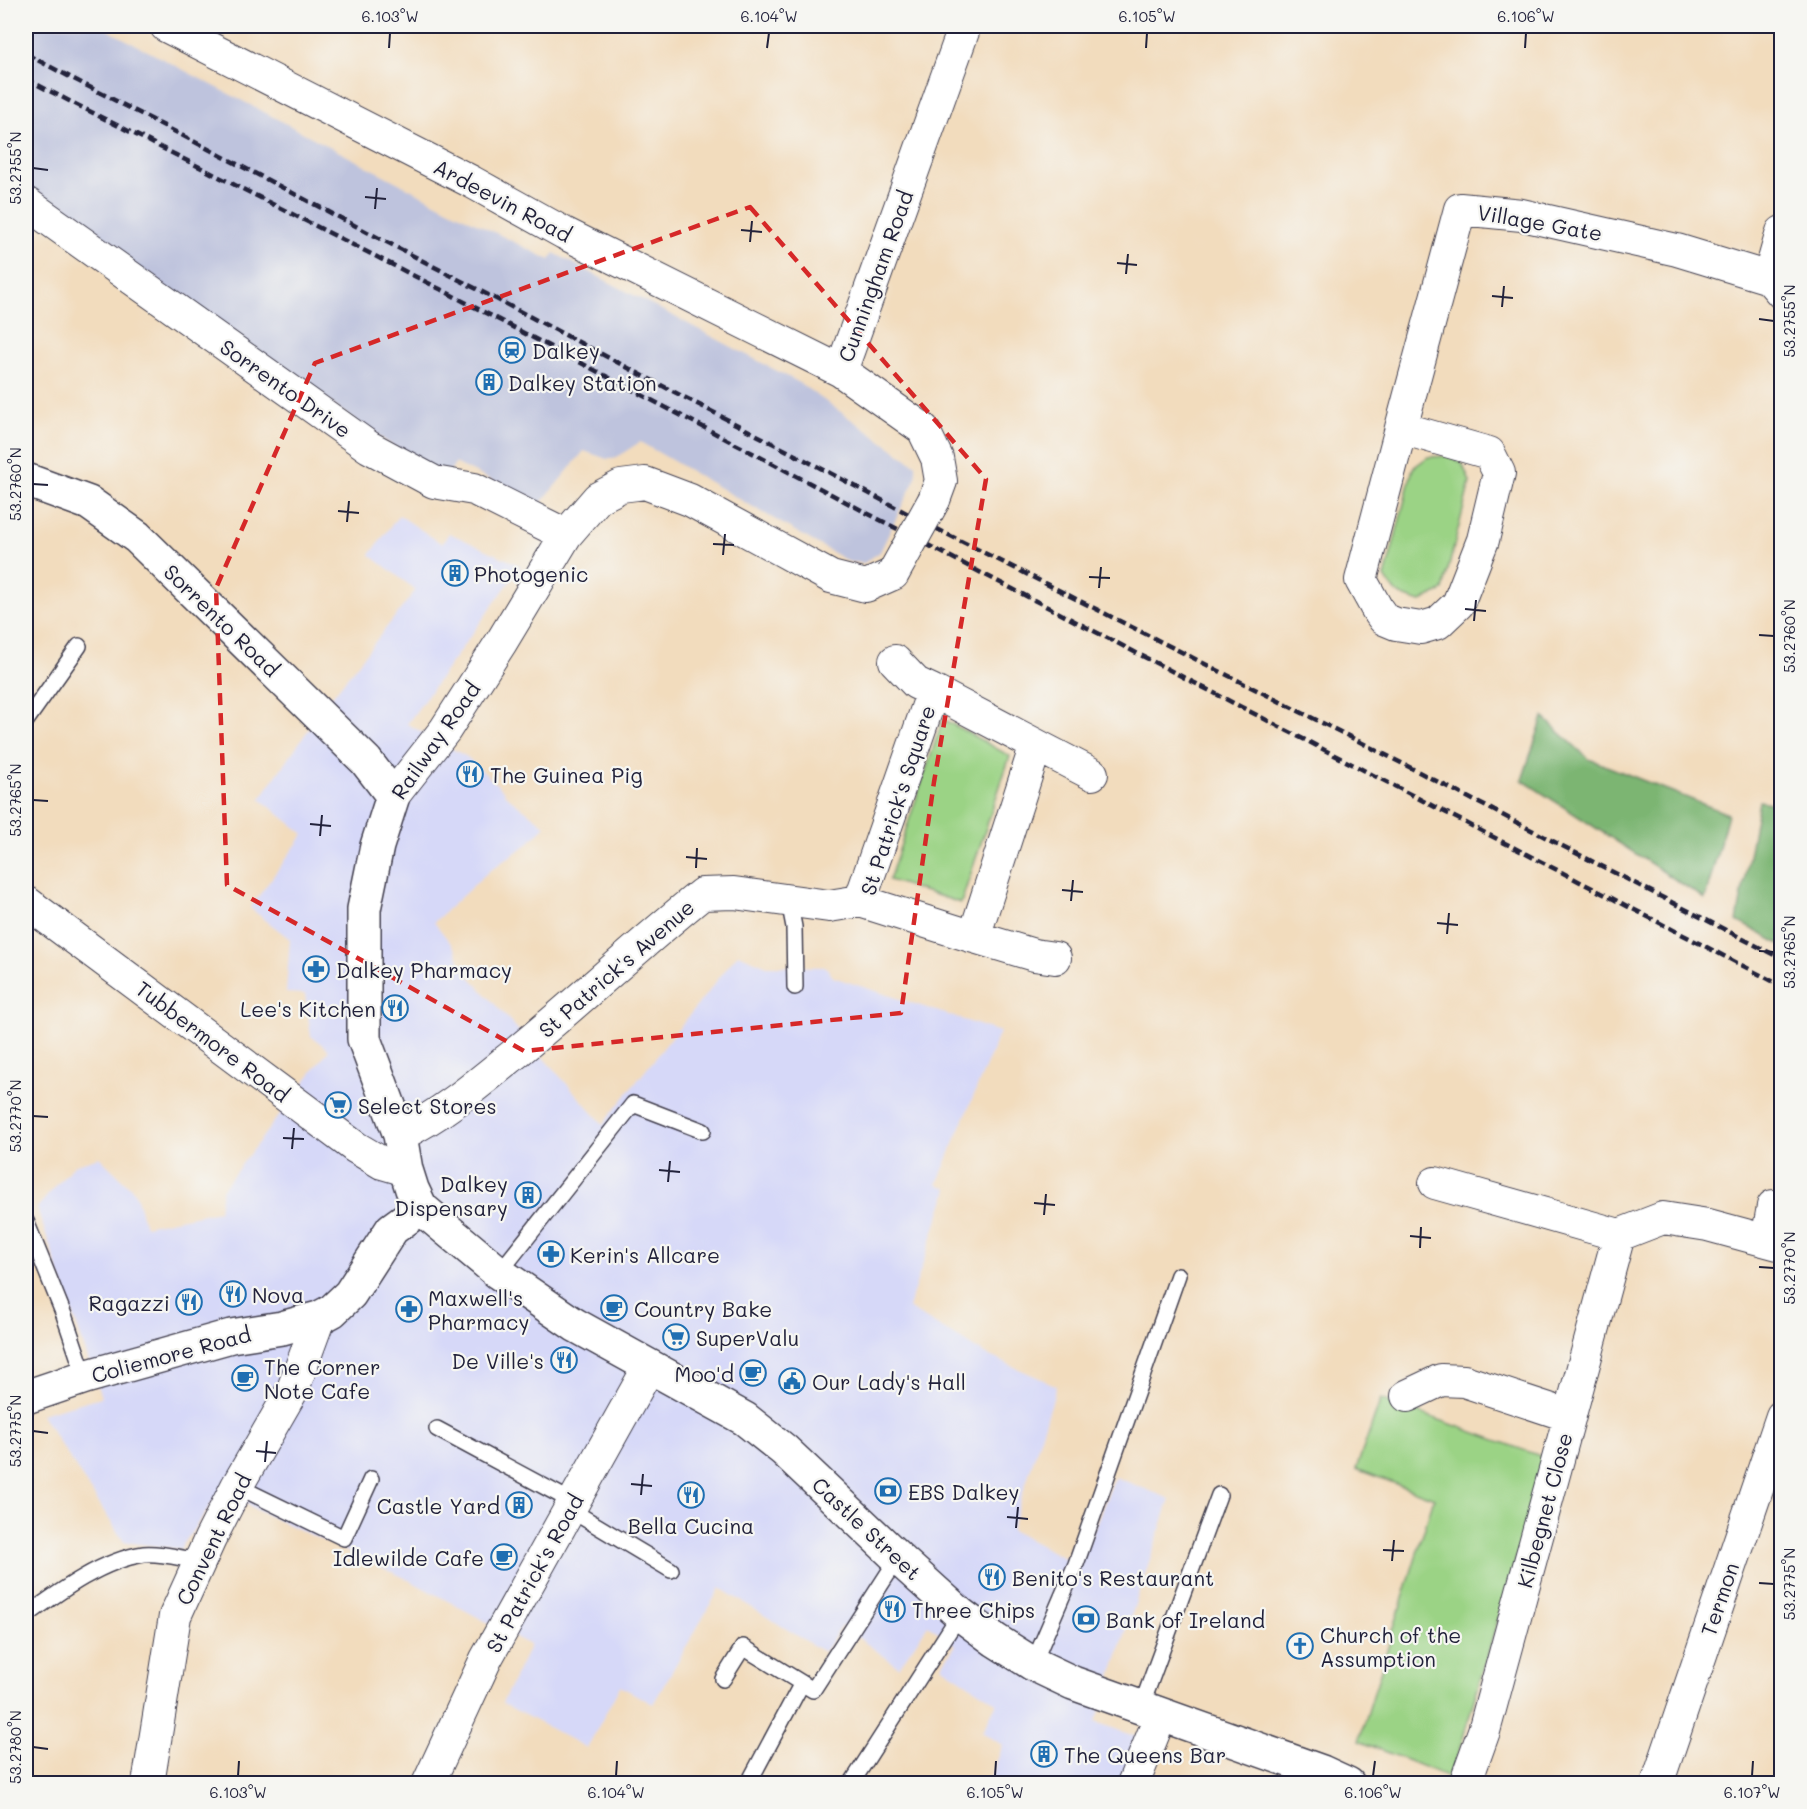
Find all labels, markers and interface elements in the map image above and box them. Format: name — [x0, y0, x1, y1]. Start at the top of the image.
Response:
text: 6.103°W — [361, 6, 419, 26]
text: 6.104°W — [740, 6, 798, 26]
text: 6.105°W — [1118, 6, 1176, 26]
text: 6.106°W — [1497, 6, 1555, 26]
text: 53.2755°N — [5, 131, 25, 205]
street label: Ardeevin Road — [429, 152, 577, 248]
street label: Cunningham Road — [831, 186, 919, 366]
street label: Village Gate — [1475, 198, 1605, 246]
text: 53.2755°N — [1779, 284, 1799, 358]
street label: Sorrento Drive — [215, 333, 357, 443]
station icon: Dalkey — [497, 335, 527, 365]
place label: Dalkey — [532, 337, 600, 364]
building icon: Dalkey Station — [474, 367, 504, 397]
place label: Dalkey Station — [508, 369, 657, 396]
text: 53.2760°N — [5, 447, 25, 521]
street label: Sorrento Road — [158, 558, 286, 682]
building icon: Photogenic — [440, 558, 470, 588]
place label: Photogenic — [474, 560, 588, 587]
text: 53.2760°N — [1779, 599, 1799, 673]
street label: Railway Road — [384, 676, 486, 804]
street label: St Patrick's Square — [854, 701, 940, 899]
restaurant icon: The Guinea Pig — [455, 759, 485, 789]
place label: The Guinea Pig — [490, 761, 643, 788]
text: 53.2765°N — [5, 763, 25, 837]
street label: St Patrick's Avenue — [533, 893, 699, 1043]
text: 53.2765°N — [1779, 915, 1799, 989]
pharmacy icon: Dalkey Pharmacy — [301, 954, 331, 984]
place label: Dalkey Pharmacy — [336, 956, 512, 983]
street label: Tubbermore Road — [131, 974, 295, 1108]
restaurant icon: Lee's Kitchen — [380, 993, 410, 1023]
place label: Lee's Kitchen — [240, 995, 376, 1022]
text: 53.2770°N — [5, 1079, 25, 1153]
supermarket icon: Select Stores — [323, 1090, 353, 1120]
place label: Select Stores — [358, 1092, 497, 1119]
place label: Dalkey Dispensary — [395, 1170, 508, 1221]
building icon: Dalkey Dispensary — [513, 1180, 543, 1210]
text: 53.2770°N — [1779, 1231, 1799, 1305]
pharmacy icon: Kerin's Allcare — [536, 1239, 566, 1269]
place label: Kerin's Allcare — [570, 1241, 720, 1268]
restaurant icon: Nova — [218, 1279, 248, 1309]
place label: Nova — [252, 1281, 304, 1308]
place label: Maxwell's Pharmacy — [428, 1284, 529, 1335]
restaurant icon: Ragazzi — [174, 1287, 204, 1317]
place label: Ragazzi — [88, 1289, 170, 1316]
cafe icon: Country Bake — [599, 1293, 629, 1323]
pharmacy icon: Maxwell's Pharmacy — [394, 1294, 424, 1324]
place label: Country Bake — [634, 1295, 772, 1322]
street label: Coliemore Road — [88, 1320, 254, 1388]
supermarket icon: SuperValu — [661, 1322, 691, 1352]
place label: SuperValu — [696, 1324, 799, 1351]
restaurant icon: De Ville's — [549, 1345, 579, 1375]
place label: De Ville's — [452, 1347, 544, 1374]
place label: The Corner Note Cafe — [264, 1353, 380, 1404]
cafe icon: Moo'd — [738, 1358, 768, 1388]
place label: Moo'd — [674, 1360, 734, 1387]
cafe icon: The Corner Note Cafe — [230, 1363, 260, 1393]
public building icon: Our Lady's Hall — [777, 1366, 807, 1396]
place label: Our Lady's Hall — [812, 1368, 966, 1395]
text: 53.2775°N — [5, 1395, 25, 1467]
street label: Kilbegnet Close — [1510, 1429, 1578, 1591]
street label: Convent Road — [170, 1469, 256, 1609]
street label: Castle Street — [807, 1471, 927, 1585]
bank icon: EBS Dalkey — [873, 1476, 903, 1506]
place label: EBS Dalkey — [908, 1478, 1020, 1505]
restaurant icon: Bella Cucina — [676, 1480, 706, 1510]
street label: St Patrick's Road — [479, 1489, 589, 1657]
building icon: Castle Yard — [504, 1490, 534, 1520]
place label: Castle Yard — [377, 1492, 500, 1519]
place label: Bella Cucina — [628, 1512, 754, 1539]
cafe icon: Idlewilde Cafe — [489, 1542, 519, 1572]
place label: Idlewilde Cafe — [333, 1544, 484, 1571]
text: 53.2775°N — [1779, 1548, 1799, 1620]
street label: Termon — [1694, 1559, 1744, 1639]
restaurant icon: Benito's Restaurant — [977, 1562, 1007, 1592]
place label: Benito's Restaurant — [1012, 1564, 1214, 1591]
restaurant icon: Three Chips — [877, 1594, 907, 1624]
place label: Three Chips — [912, 1596, 1035, 1623]
bank icon: Bank of Ireland — [1071, 1604, 1101, 1634]
place label: Bank of Ireland — [1106, 1606, 1265, 1633]
place label: Church of the Assumption — [1320, 1621, 1461, 1672]
church icon: Church of the Assumption — [1285, 1631, 1315, 1661]
text: 53.2780°N — [5, 1710, 25, 1784]
building icon: The Queens Bar — [1029, 1739, 1059, 1769]
place label: The Queens Bar — [1064, 1741, 1226, 1768]
text: 6.103°W — [209, 1782, 267, 1802]
text: 6.104°W — [587, 1782, 645, 1802]
text: 6.105°W — [966, 1782, 1024, 1802]
text: 6.106°W — [1344, 1782, 1402, 1802]
text: 6.107°W — [1724, 1782, 1780, 1802]

